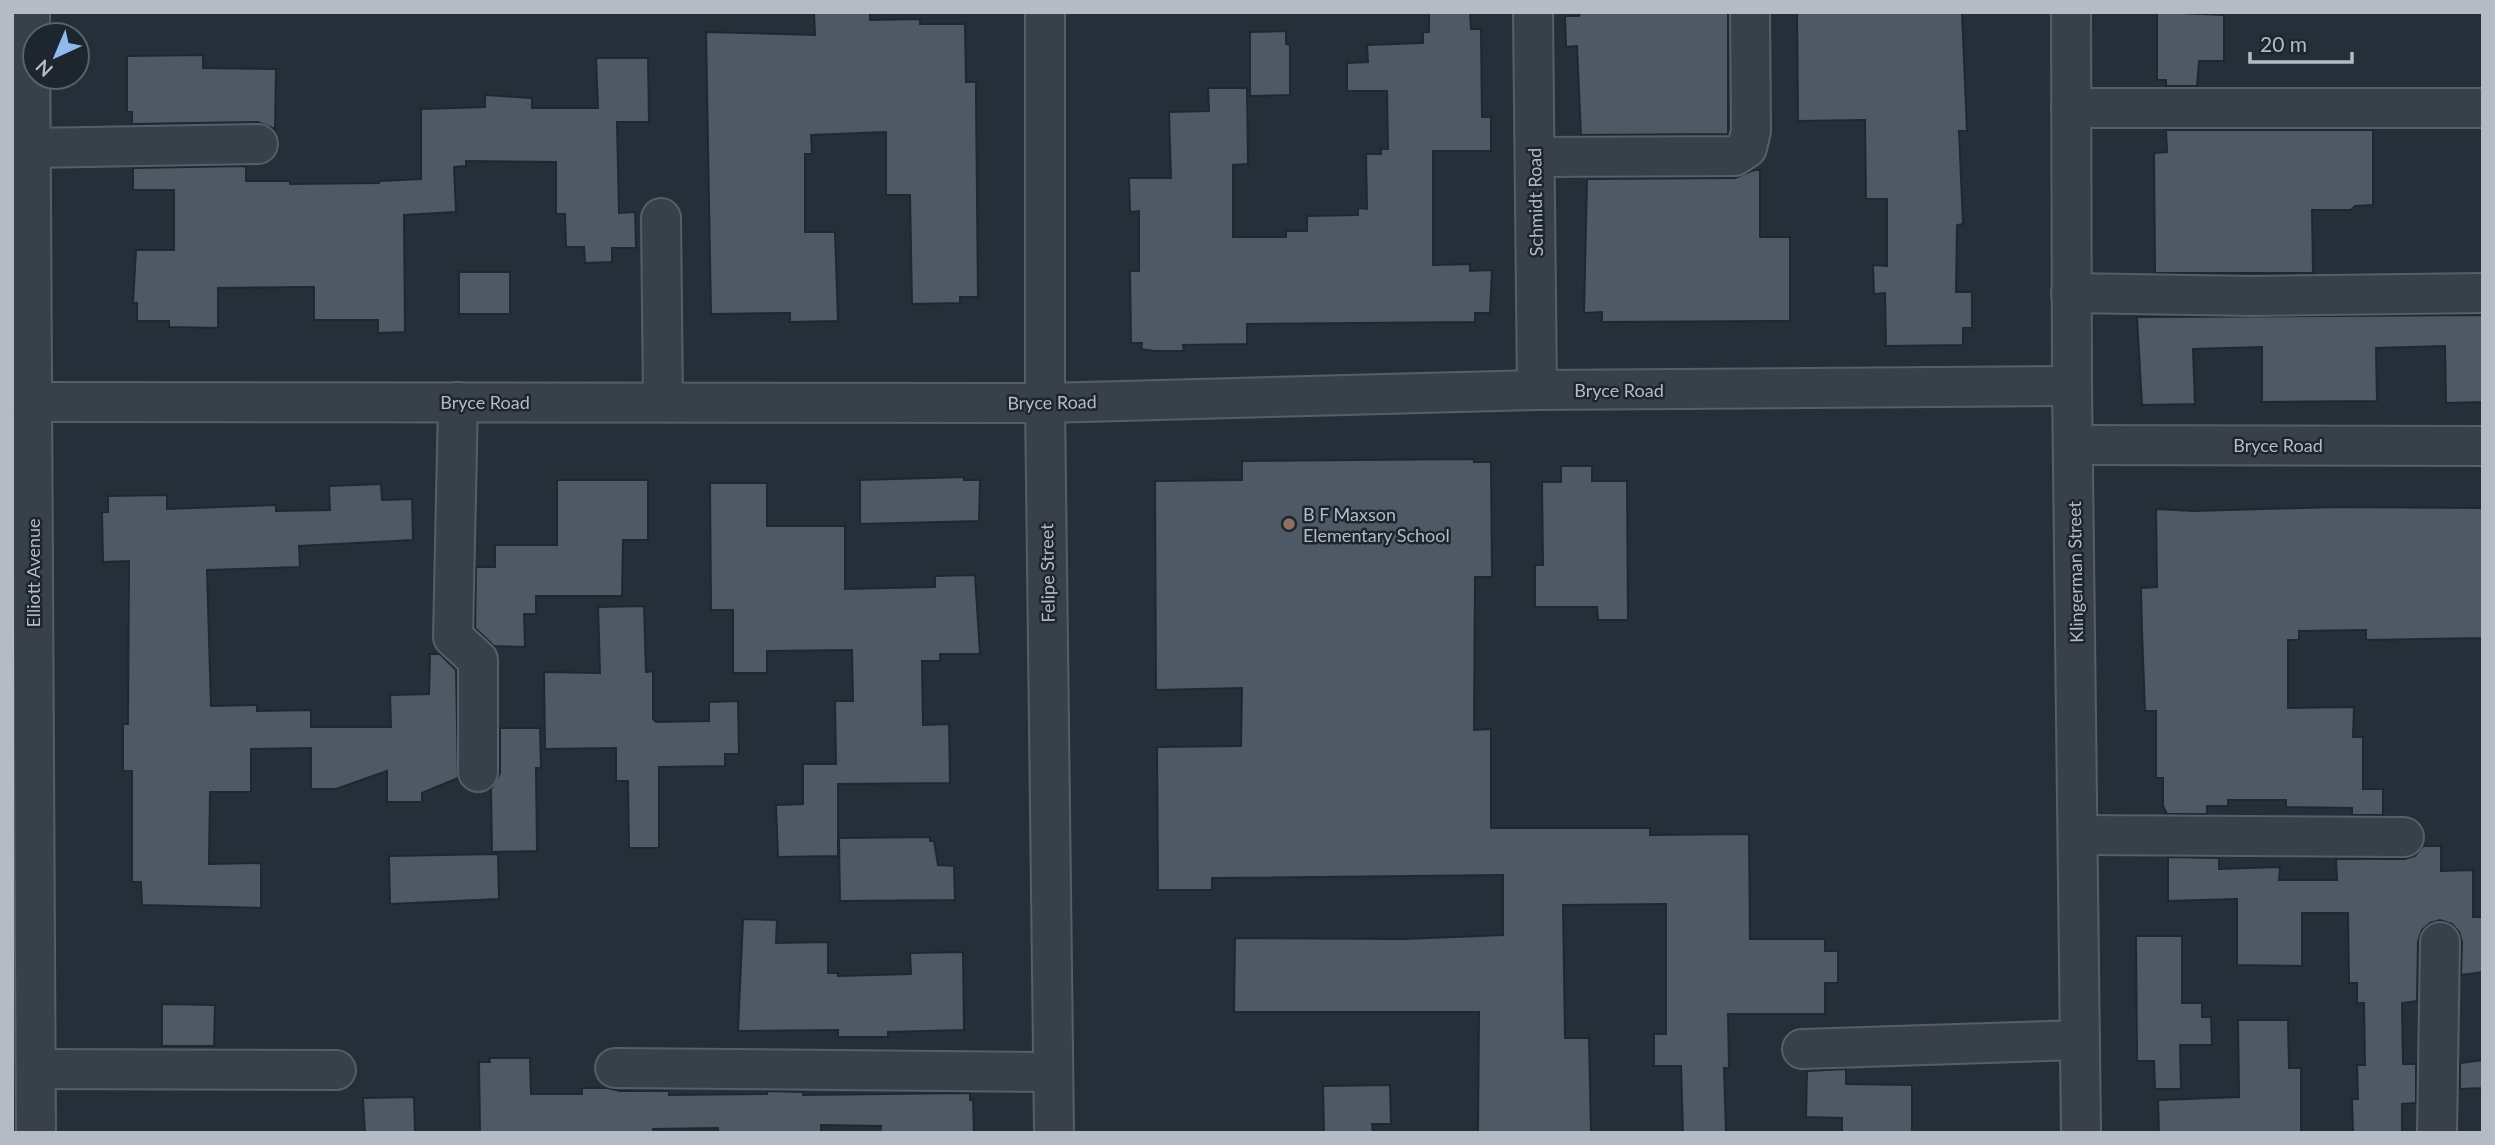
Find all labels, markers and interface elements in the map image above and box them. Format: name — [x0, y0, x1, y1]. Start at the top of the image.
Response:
north arrow — [21, 21, 91, 91]
scale bar — [2250, 21, 2352, 65]
text: 20 m — [2260, 31, 2307, 56]
text: N — [31, 55, 57, 82]
street label: Schmidt Road — [1523, 148, 1547, 256]
street label: Bryce Road — [1574, 379, 1664, 401]
street label: Bryce Road — [1007, 390, 1097, 414]
street label: Bryce Road — [440, 391, 530, 413]
street label: Bryce Road — [2233, 434, 2323, 456]
street label: Klingerman Street — [2063, 500, 2087, 643]
place label: B F Maxson Elementary School — [1303, 503, 1450, 546]
marker: B F Maxson Elementary School — [1281, 516, 1297, 532]
street label: Elliott Avenue — [22, 518, 44, 628]
street label: Felipe Street — [1035, 523, 1059, 623]

